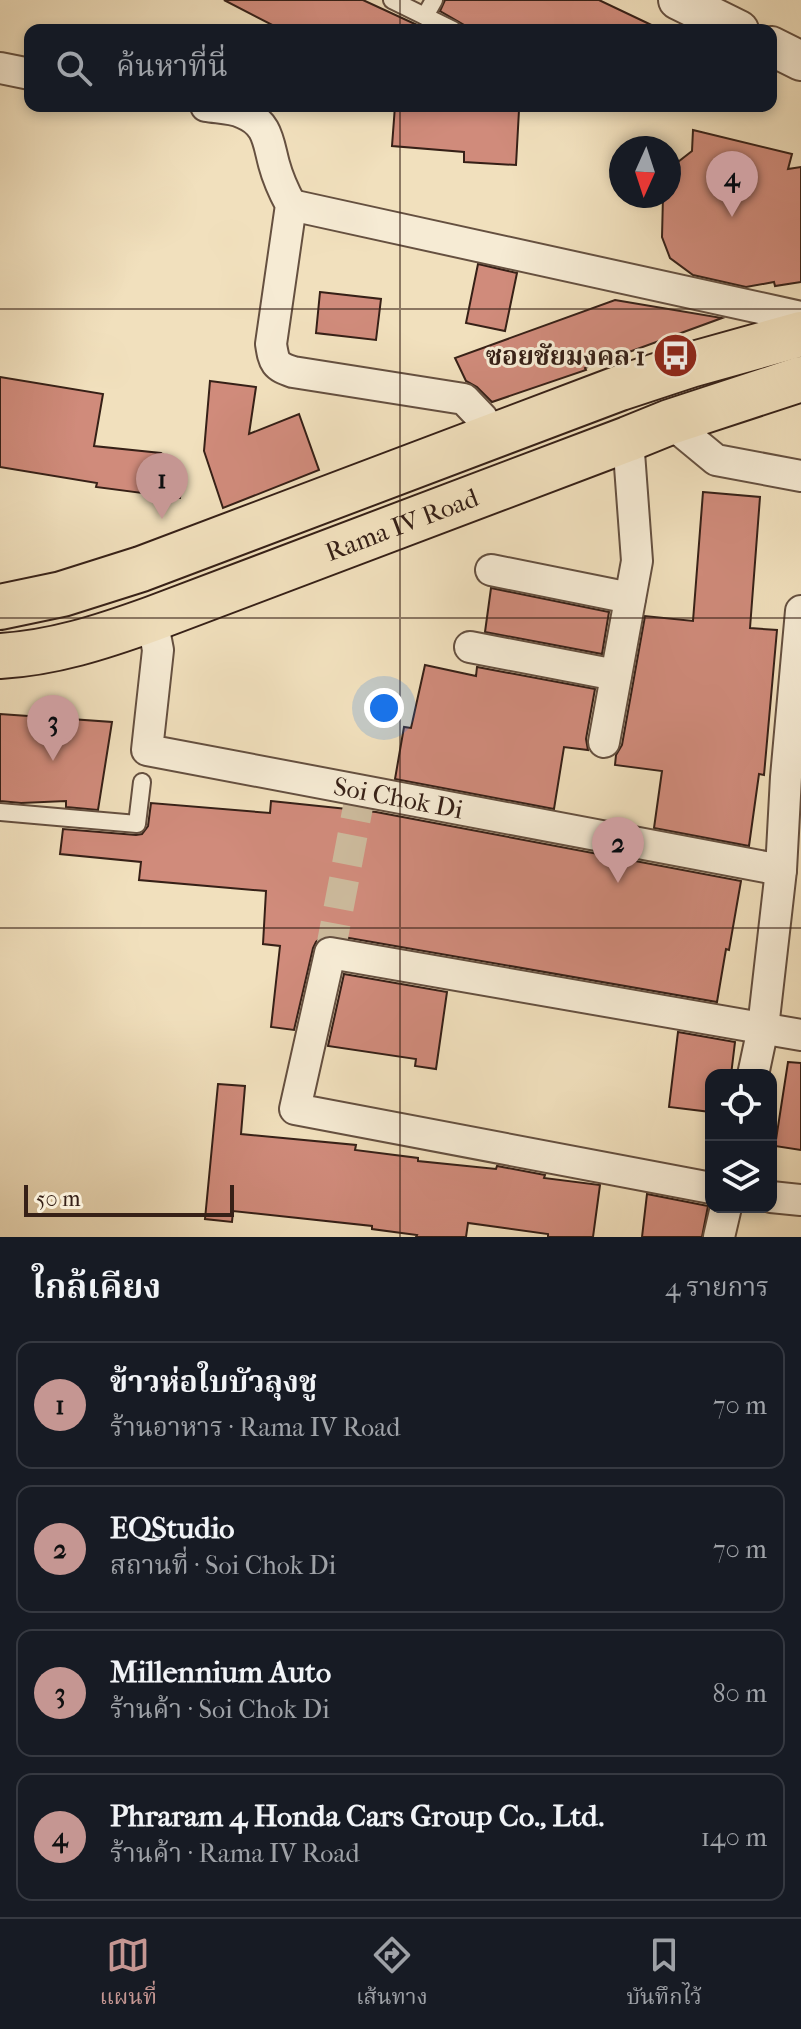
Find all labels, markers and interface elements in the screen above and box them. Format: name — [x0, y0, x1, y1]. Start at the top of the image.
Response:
search box — [24, 24, 777, 112]
icon: search — [52, 46, 96, 90]
text: ค้นหาที่นี่ — [116, 49, 228, 84]
north arrow — [609, 136, 681, 208]
pin: 4 — [706, 151, 758, 217]
bus stop icon: ซอยชัยมงคล 1 — [652, 332, 700, 380]
place label: ซอยชัยมงคล 1 — [486, 341, 645, 372]
pin: 1 — [136, 453, 188, 519]
street label: Rama IV Road — [321, 482, 484, 568]
your location — [364, 688, 404, 728]
pin: 3 — [27, 695, 79, 761]
street label: Soi Chok Di — [331, 771, 466, 826]
pin: 2 — [592, 817, 644, 883]
map controls — [705, 1069, 777, 1213]
button: locate — [705, 1069, 777, 1141]
button: layers — [705, 1141, 777, 1213]
scale bar — [24, 1181, 234, 1217]
text: 50 m — [36, 1186, 81, 1212]
text: ใกล้เคียง — [32, 1267, 161, 1307]
text: 4 รายการ — [665, 1272, 769, 1303]
text: ข้าวห่อใบบัวลุงชู — [110, 1365, 317, 1400]
text: 1 — [55, 1390, 65, 1421]
text: 70 m — [713, 1390, 767, 1421]
text: ร้านอาหาร · Rama IV Road — [110, 1412, 400, 1443]
text: EQStudio — [110, 1511, 235, 1546]
text: 2 — [53, 1534, 67, 1565]
text: 70 m — [713, 1534, 767, 1565]
text: สถานที่ · Soi Chok Di — [110, 1550, 336, 1581]
text: Millennium Auto — [110, 1655, 331, 1690]
text: 3 — [55, 1678, 65, 1709]
text: 80 m — [712, 1678, 767, 1709]
text: ร้านค้า · Soi Chok Di — [110, 1694, 330, 1725]
text: Phraram 4 Honda Cars Group Co., Ltd. — [110, 1799, 604, 1834]
text: 4 — [52, 1822, 68, 1853]
text: 140 m — [701, 1822, 767, 1853]
text: ร้านค้า · Rama IV Road — [110, 1838, 360, 1869]
tab: แผนที่ — [99, 1933, 157, 2016]
tab: เส้นทาง — [356, 1933, 428, 2016]
tab: บันทึกไว้ — [627, 1933, 702, 2016]

